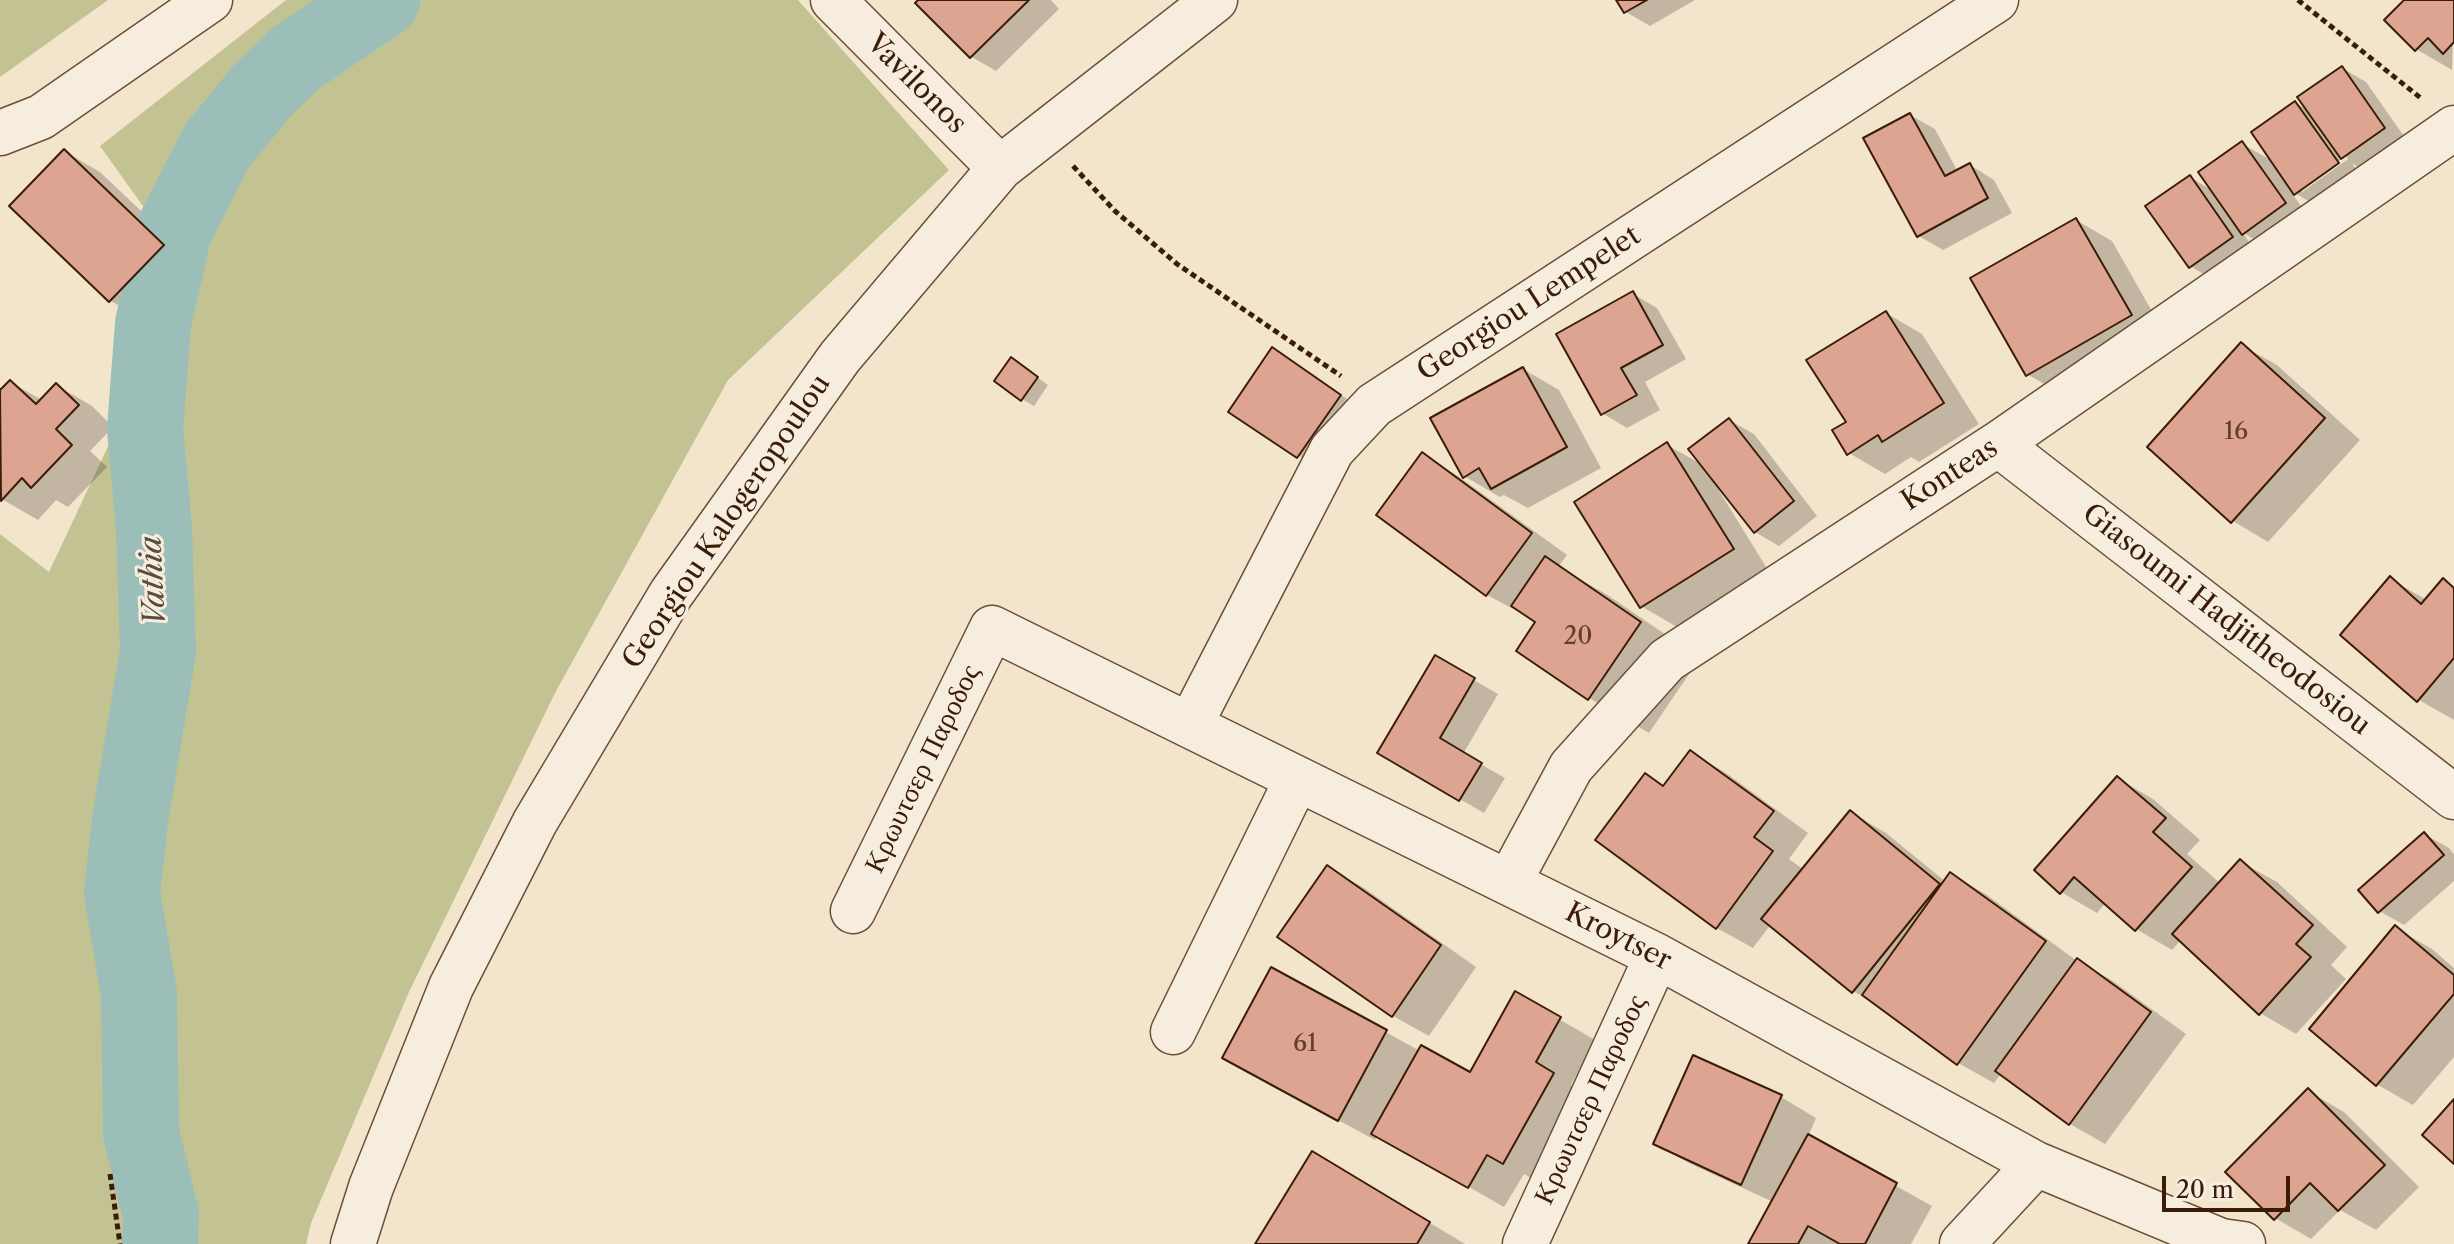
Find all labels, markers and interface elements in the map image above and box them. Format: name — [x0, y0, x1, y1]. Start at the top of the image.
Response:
street label: Vavilonos — [859, 27, 973, 141]
street label: Georgiou Lempelet — [1411, 219, 1647, 389]
street label: Georgiou Kalogeropoulou — [616, 369, 838, 675]
house number: 16 — [2224, 418, 2248, 446]
street label: Konteas — [1896, 431, 2004, 519]
street label: Giasoumi Hadjitheodosiou — [2075, 497, 2377, 743]
water label: Vathia — [134, 535, 174, 627]
house number: 20 — [1563, 623, 1593, 651]
street label: Κρωυτσερ Παροδος — [858, 660, 988, 878]
street label: Kroytser — [1559, 896, 1677, 978]
street label: Κρωυτσερ Παροδος — [1528, 990, 1654, 1210]
house number: 61 — [1293, 1030, 1317, 1058]
scale bar — [2166, 1160, 2294, 1210]
text: 20 m — [2176, 1175, 2234, 1204]

